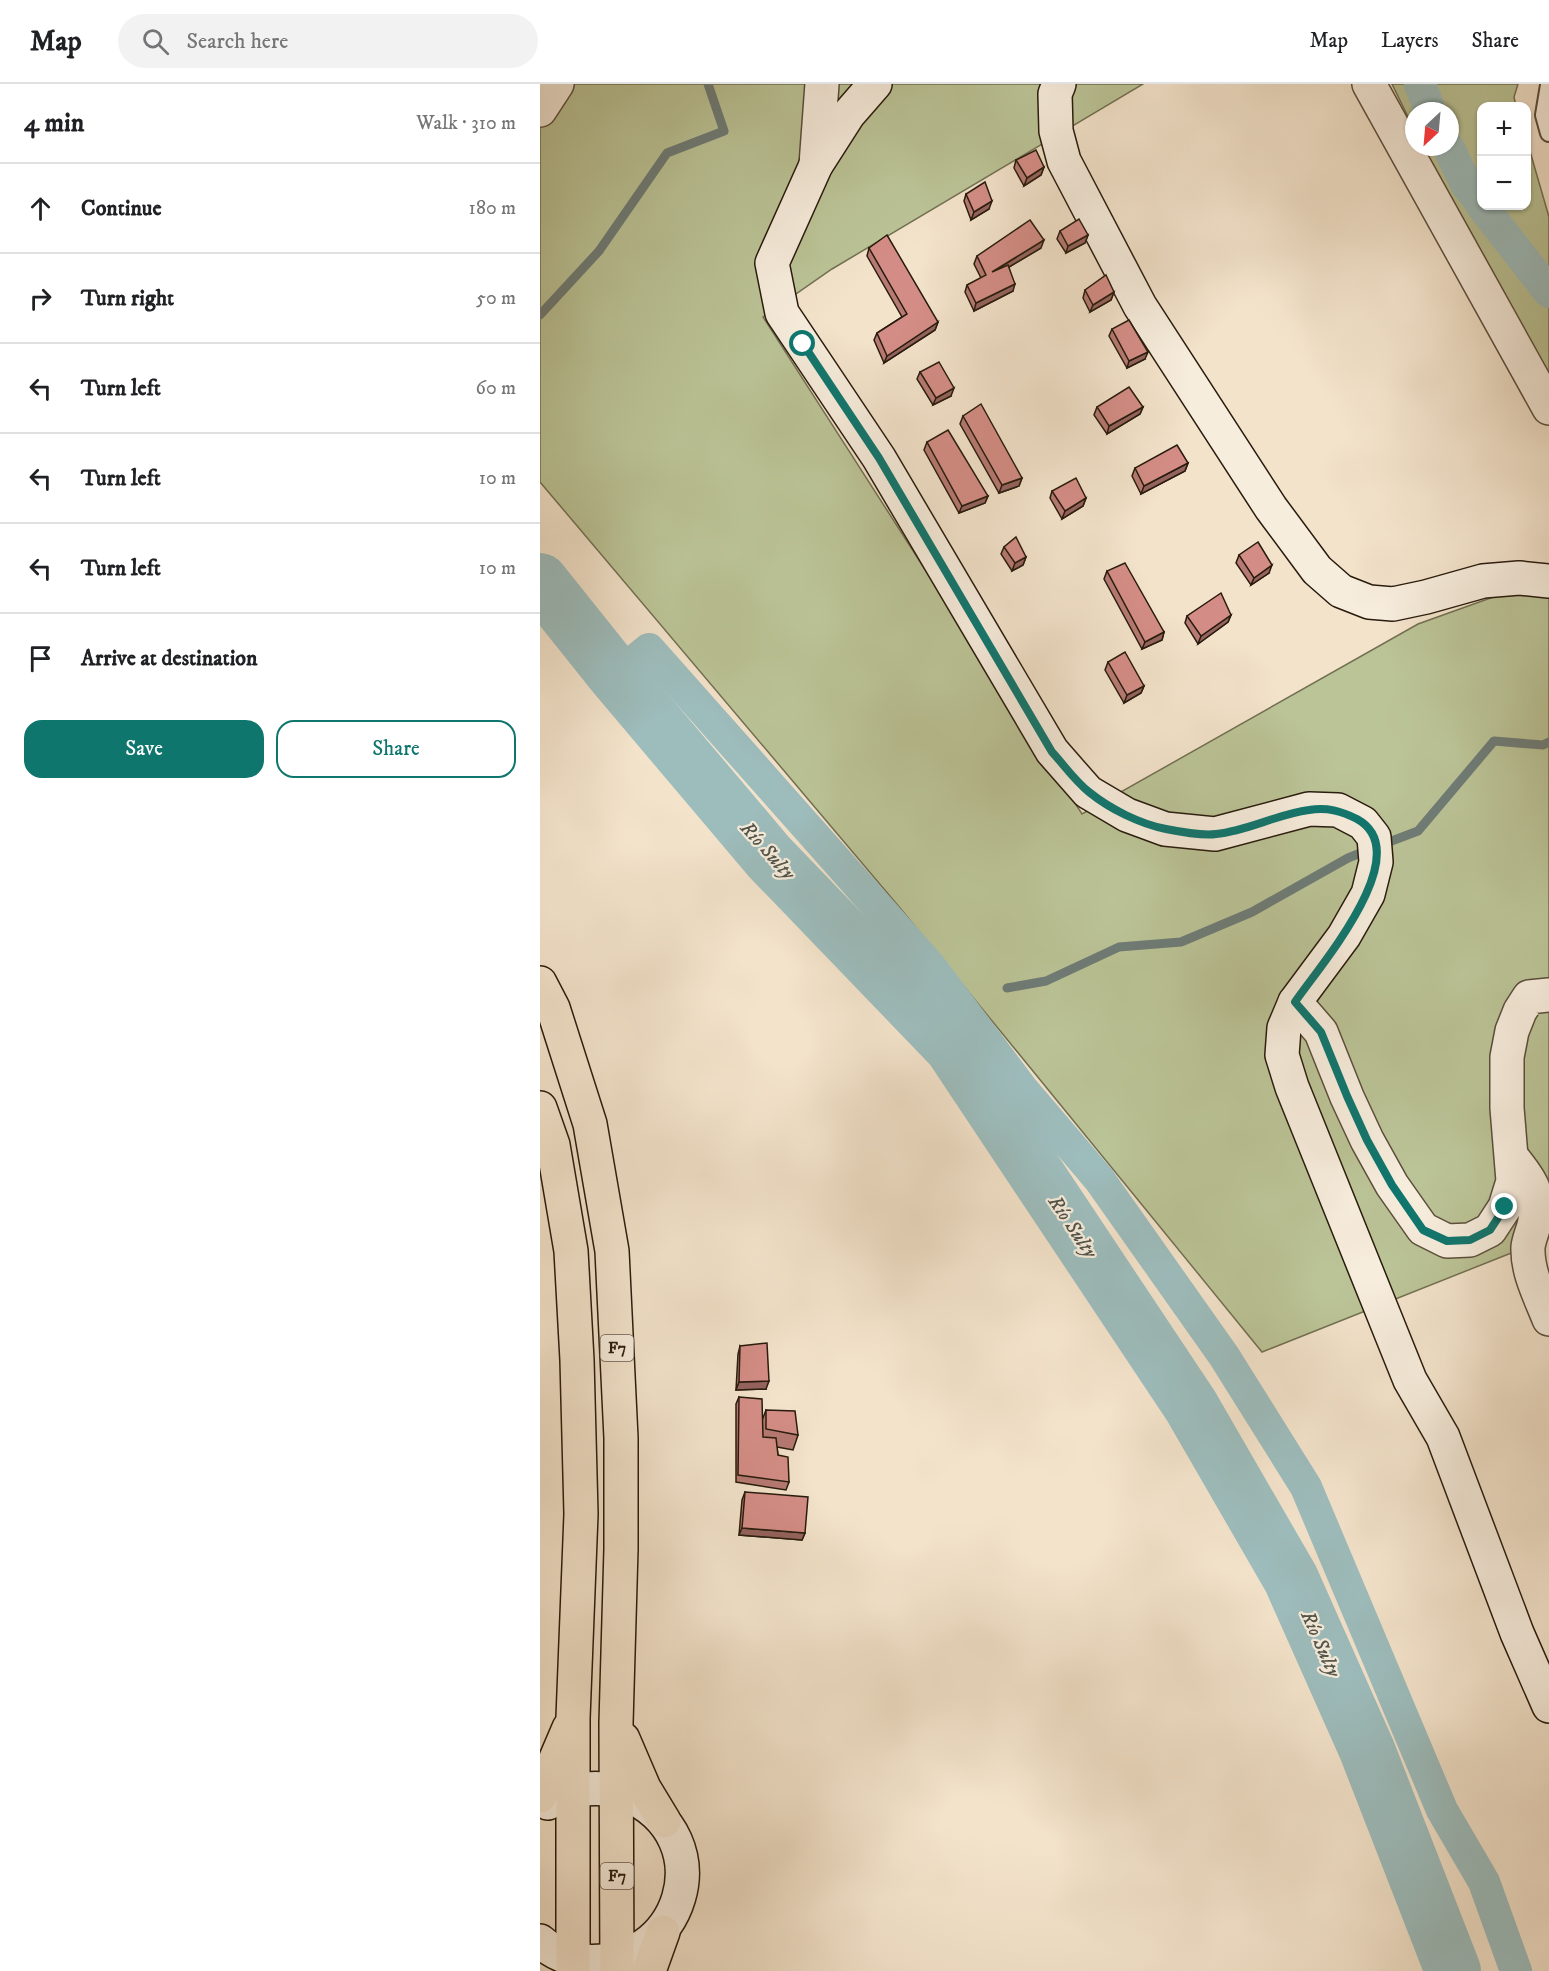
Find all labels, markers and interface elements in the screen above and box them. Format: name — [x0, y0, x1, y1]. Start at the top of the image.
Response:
search box — [118, 14, 538, 68]
text: Map — [30, 24, 82, 59]
icon: search — [139, 25, 172, 58]
text: Search here — [187, 28, 288, 55]
text: Map — [1309, 28, 1348, 54]
text: Layers — [1381, 28, 1439, 54]
text: Share — [1472, 28, 1519, 54]
north arrow — [1405, 102, 1459, 156]
map controls — [1477, 102, 1531, 210]
button: + — [1477, 102, 1531, 156]
text: 4 min — [24, 107, 84, 140]
text: Walk · 310 m — [416, 111, 516, 136]
button: − — [1477, 156, 1531, 210]
icon: ahead — [24, 192, 57, 225]
text: Continue — [81, 195, 162, 222]
text: 180 m — [469, 196, 516, 221]
icon: right — [24, 282, 57, 315]
text: Turn right — [81, 285, 174, 312]
text: 50 m — [476, 286, 516, 311]
route start — [789, 330, 815, 356]
icon: left — [24, 372, 57, 405]
text: Turn left — [81, 375, 161, 402]
text: 60 m — [476, 376, 516, 401]
icon: left — [24, 462, 57, 495]
text: Turn left — [81, 465, 161, 492]
text: 10 m — [479, 466, 516, 491]
icon: left — [24, 552, 57, 585]
text: Turn left — [81, 555, 161, 582]
text: 10 m — [479, 556, 516, 581]
icon: arrive — [24, 642, 57, 675]
text: Arrive at destination — [81, 645, 258, 672]
button: Save — [24, 720, 264, 778]
button: Share — [276, 720, 516, 778]
water label: Río Sulty — [734, 816, 801, 886]
water label: Río Sulty — [1041, 1190, 1103, 1264]
route end — [1491, 1193, 1517, 1219]
road number: F7 — [600, 1335, 634, 1361]
water label: Río Sulty — [1294, 1606, 1346, 1682]
road number: F7 — [600, 1863, 634, 1889]

